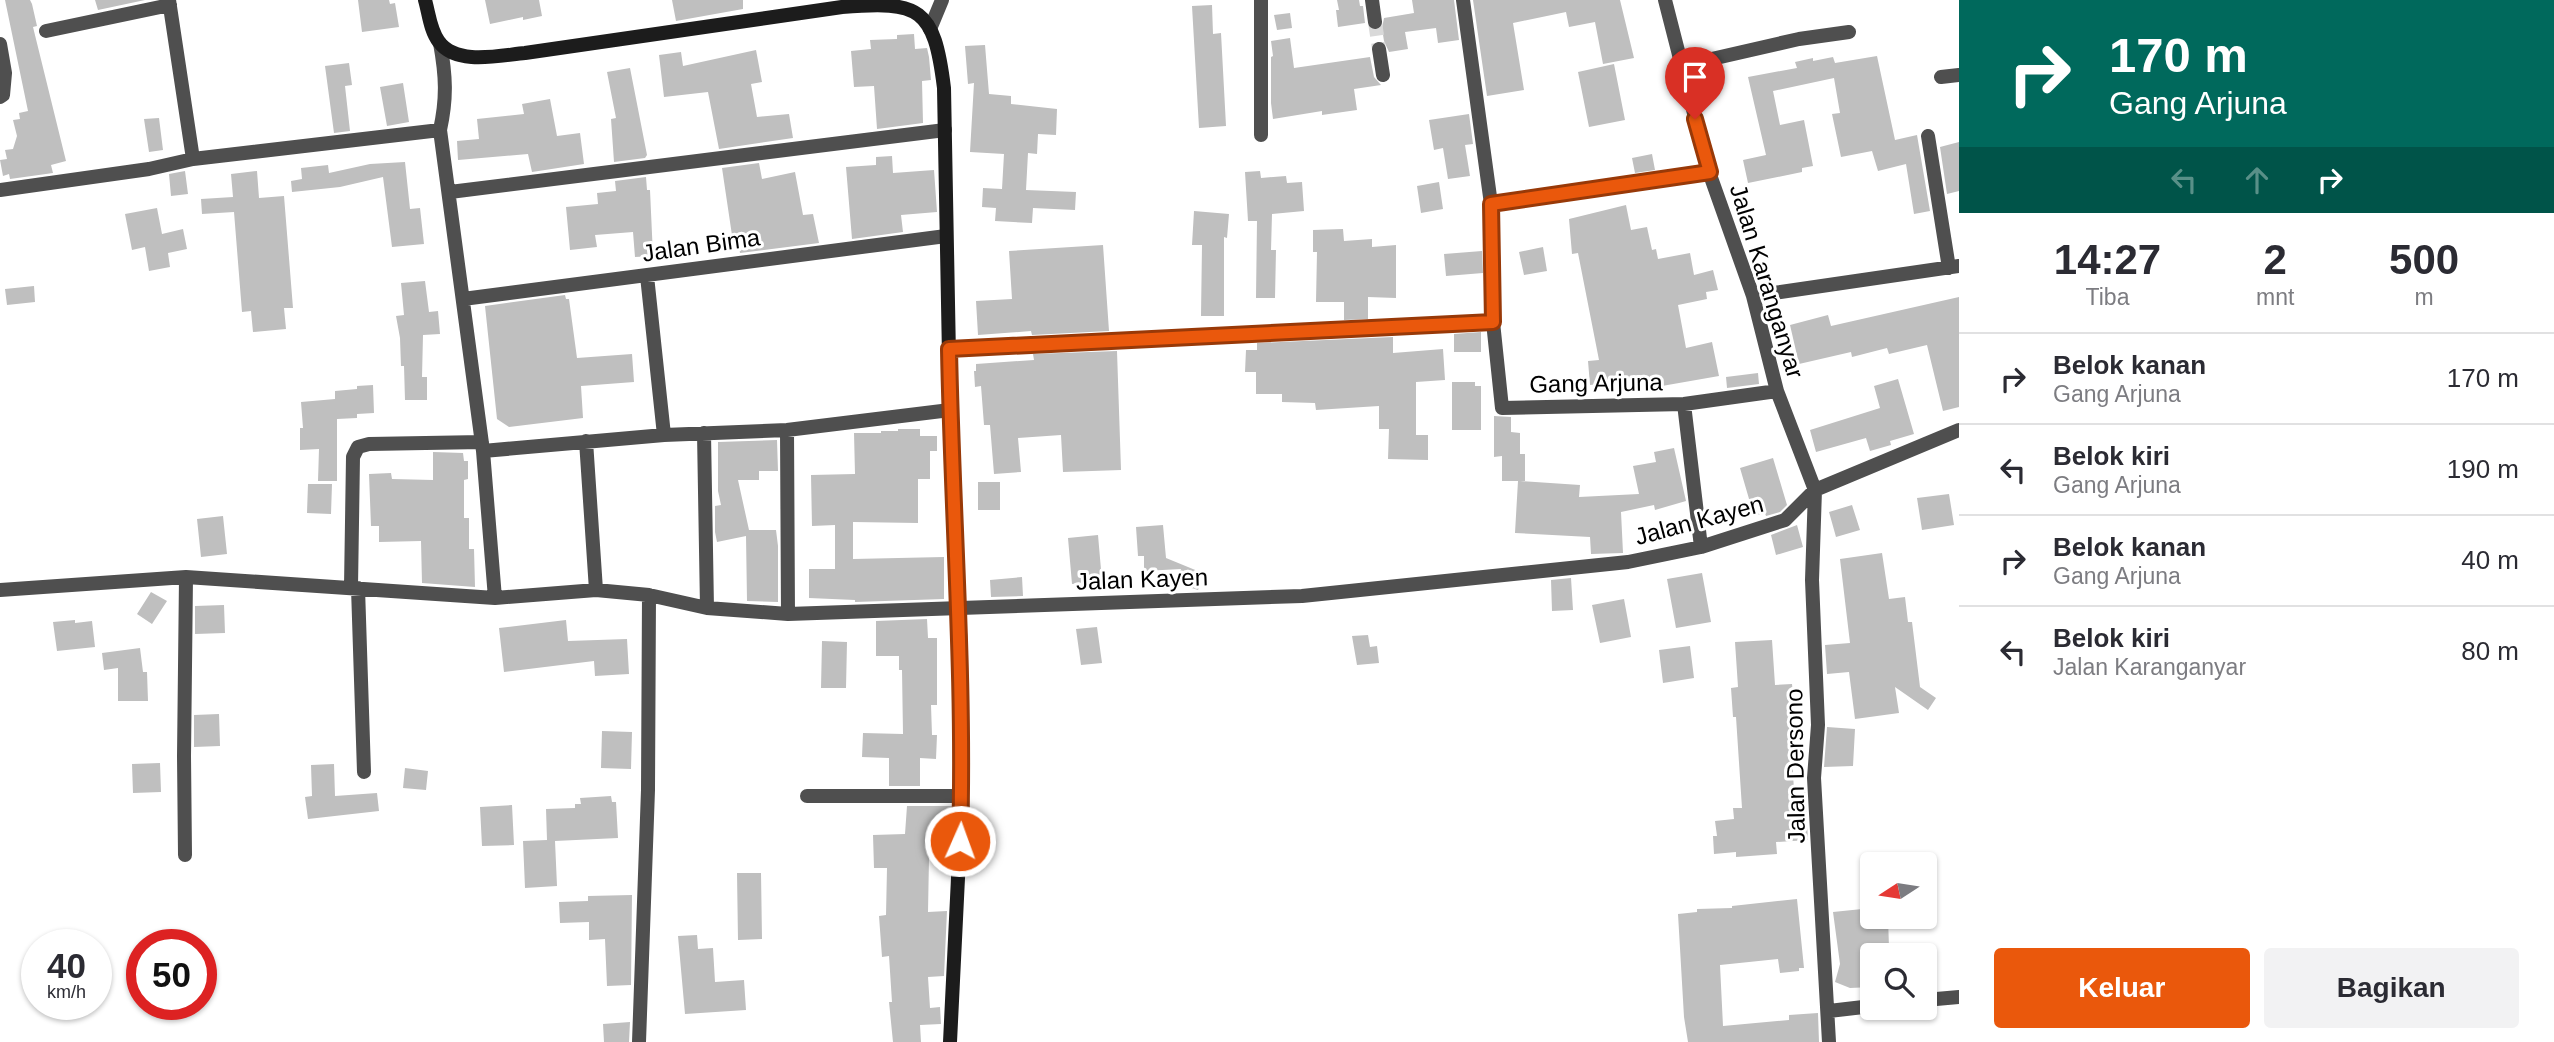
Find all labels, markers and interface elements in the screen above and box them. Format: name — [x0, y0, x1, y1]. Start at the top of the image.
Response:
icon: right — [1994, 28, 2085, 119]
text: 170 m — [2109, 28, 2248, 82]
pin — [1665, 47, 1725, 119]
icon: arrive — [1676, 58, 1714, 96]
text: Gang Arjuna — [2109, 85, 2287, 121]
icon: left — [2165, 161, 2203, 199]
icon: ahead — [2238, 161, 2276, 199]
icon: right — [2311, 161, 2349, 199]
street label: Jalan Karanganyar — [1725, 181, 1809, 381]
street label: Jalan Bima — [640, 223, 762, 267]
text: 14:27 — [2054, 236, 2161, 283]
text: 2 — [2263, 236, 2287, 283]
text: 500 — [2389, 236, 2459, 283]
text: Tiba — [2086, 284, 2129, 310]
text: mnt — [2256, 284, 2294, 310]
text: m — [2415, 284, 2434, 310]
text: Belok kanan — [2053, 350, 2206, 380]
icon: right — [1994, 360, 2032, 398]
text: 170 m — [2447, 363, 2519, 393]
street label: Gang Arjuna — [1529, 368, 1664, 398]
text: Gang Arjuna — [2053, 381, 2181, 407]
text: Belok kiri — [2053, 441, 2170, 471]
icon: left — [1994, 451, 2032, 489]
text: 190 m — [2447, 454, 2519, 484]
text: Gang Arjuna — [2053, 472, 2181, 498]
street label: Jalan Kayen — [1632, 490, 1766, 550]
text: Belok kanan — [2053, 532, 2206, 562]
icon: right — [1994, 542, 2032, 580]
text: 40 m — [2461, 545, 2519, 575]
street label: Jalan Kayen — [1076, 563, 1208, 595]
text: Gang Arjuna — [2053, 563, 2181, 589]
text: Belok kiri — [2053, 623, 2170, 653]
icon: left — [1994, 633, 2032, 671]
text: 80 m — [2461, 636, 2519, 666]
text: Jalan Karanganyar — [2053, 654, 2246, 680]
street label: Jalan Dersono — [1780, 688, 1810, 844]
position arrow — [923, 804, 997, 878]
north arrow — [1860, 852, 1937, 929]
map controls — [1860, 852, 1937, 1020]
speed limit sign: 50 — [126, 929, 217, 1020]
button: search — [1860, 943, 1937, 1020]
text: 40 — [47, 946, 86, 985]
button: Keluar — [1994, 948, 2250, 1028]
button: Bagikan — [2264, 948, 2519, 1028]
text: km/h — [47, 982, 86, 1002]

